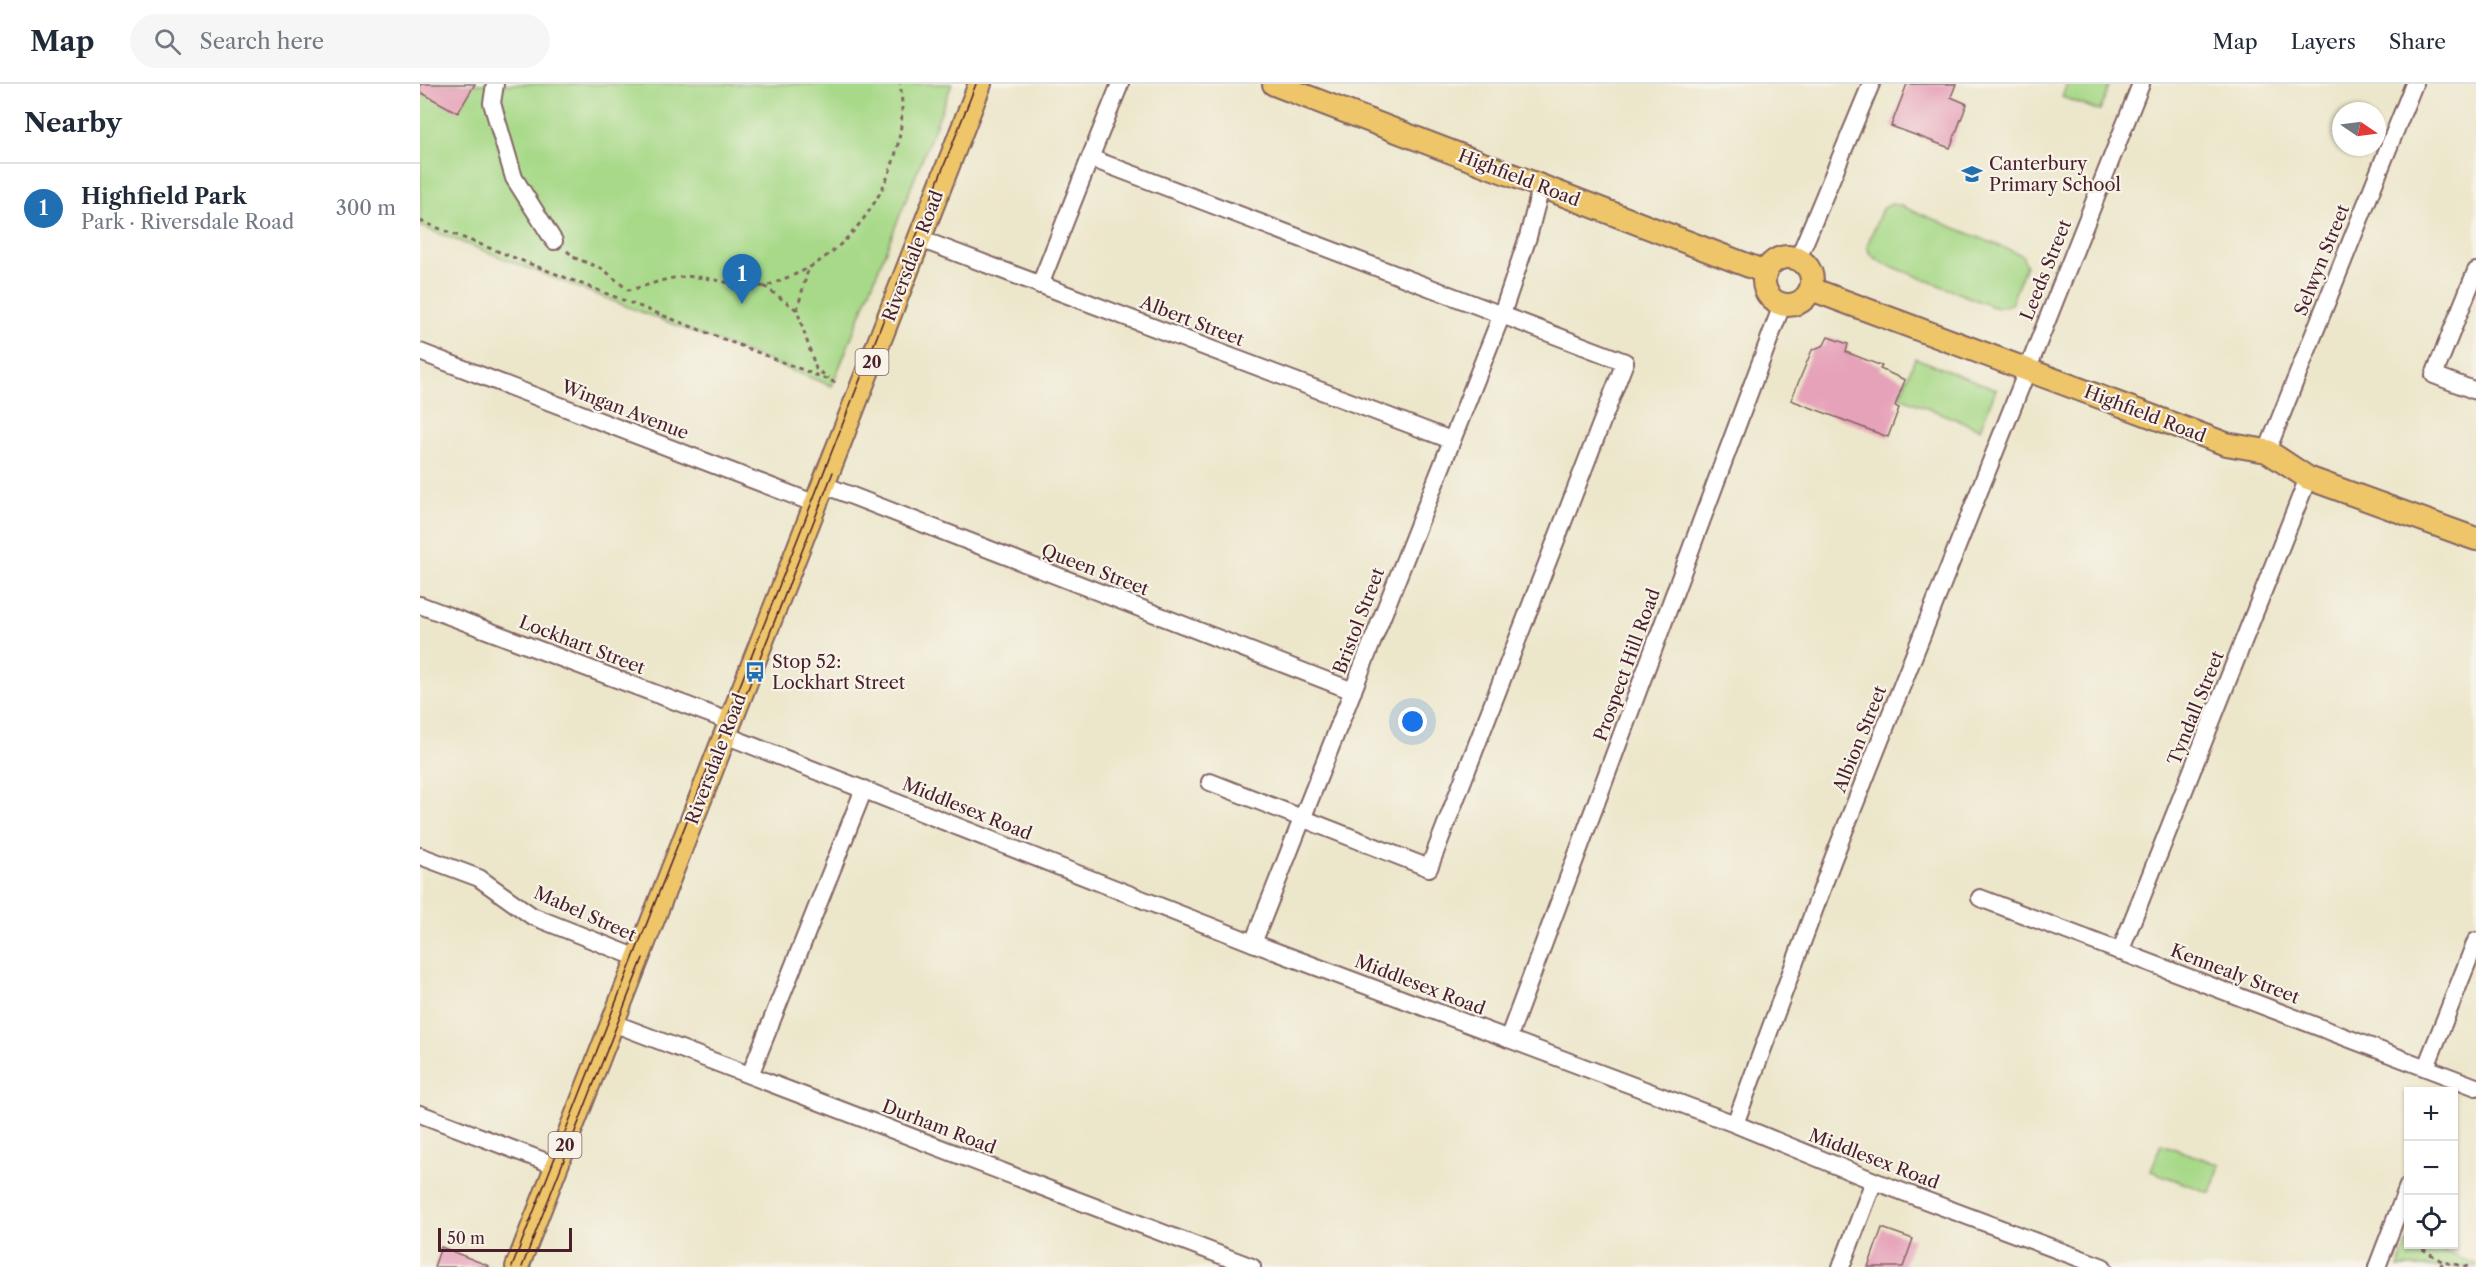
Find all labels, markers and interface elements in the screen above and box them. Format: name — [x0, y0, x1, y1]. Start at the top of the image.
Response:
search box — [130, 14, 550, 68]
text: Map — [30, 24, 94, 58]
icon: search — [151, 25, 184, 58]
text: Search here — [199, 28, 324, 55]
text: Map — [2213, 29, 2258, 54]
text: Layers — [2291, 29, 2356, 54]
text: Share — [2389, 29, 2446, 54]
north arrow — [2332, 102, 2386, 156]
text: Nearby — [24, 107, 122, 139]
street label: Highfield Road — [1455, 145, 1583, 211]
place label: Canterbury Primary School — [1989, 153, 2121, 196]
school or university icon: Canterbury Primary School — [1960, 162, 1984, 186]
text: Highfield Park — [81, 183, 247, 210]
street label: Riversdale Road — [878, 187, 948, 325]
text: 1 — [39, 196, 48, 220]
text: 300 m — [336, 196, 396, 220]
street label: Selwyn Street — [2290, 201, 2355, 319]
text: Park · Riversdale Road — [81, 210, 294, 234]
street label: Leeds Street — [2016, 216, 2076, 324]
pin: 1 — [722, 254, 762, 304]
street label: Albert Street — [1136, 291, 1248, 351]
road number: 20 — [856, 349, 888, 375]
street label: Wingan Avenue — [557, 375, 692, 444]
street label: Highfield Road — [2081, 381, 2209, 447]
street label: Queen Street — [1038, 539, 1152, 601]
street label: Bristol Street — [1329, 564, 1390, 677]
street label: Prospect Hill Road — [1589, 586, 1665, 744]
street label: Lockhart Street — [516, 611, 649, 679]
street label: Tyndall Street — [2163, 647, 2229, 768]
place label: Stop 52: Lockhart Street — [772, 651, 906, 694]
bus stop icon: Stop 52: Lockhart Street — [743, 660, 767, 684]
street label: Albion Street — [1828, 682, 1892, 796]
street label: Riversdale Road — [681, 690, 751, 828]
your location — [1398, 707, 1427, 736]
street label: Middlesex Road — [899, 773, 1035, 845]
street label: Mabel Street — [530, 882, 640, 947]
street label: Kennealy Street — [2167, 939, 2303, 1009]
street label: Middlesex Road — [1352, 950, 1488, 1020]
map controls — [2404, 1087, 2458, 1249]
button: + — [2404, 1087, 2458, 1141]
street label: Durham Road — [879, 1095, 999, 1159]
street label: Middlesex Road — [1806, 1124, 1942, 1194]
road number: 20 — [548, 1132, 582, 1158]
button: − — [2404, 1141, 2458, 1195]
button: locate — [2404, 1195, 2458, 1249]
scale bar — [438, 1225, 572, 1252]
text: 50 m — [447, 1228, 485, 1248]

